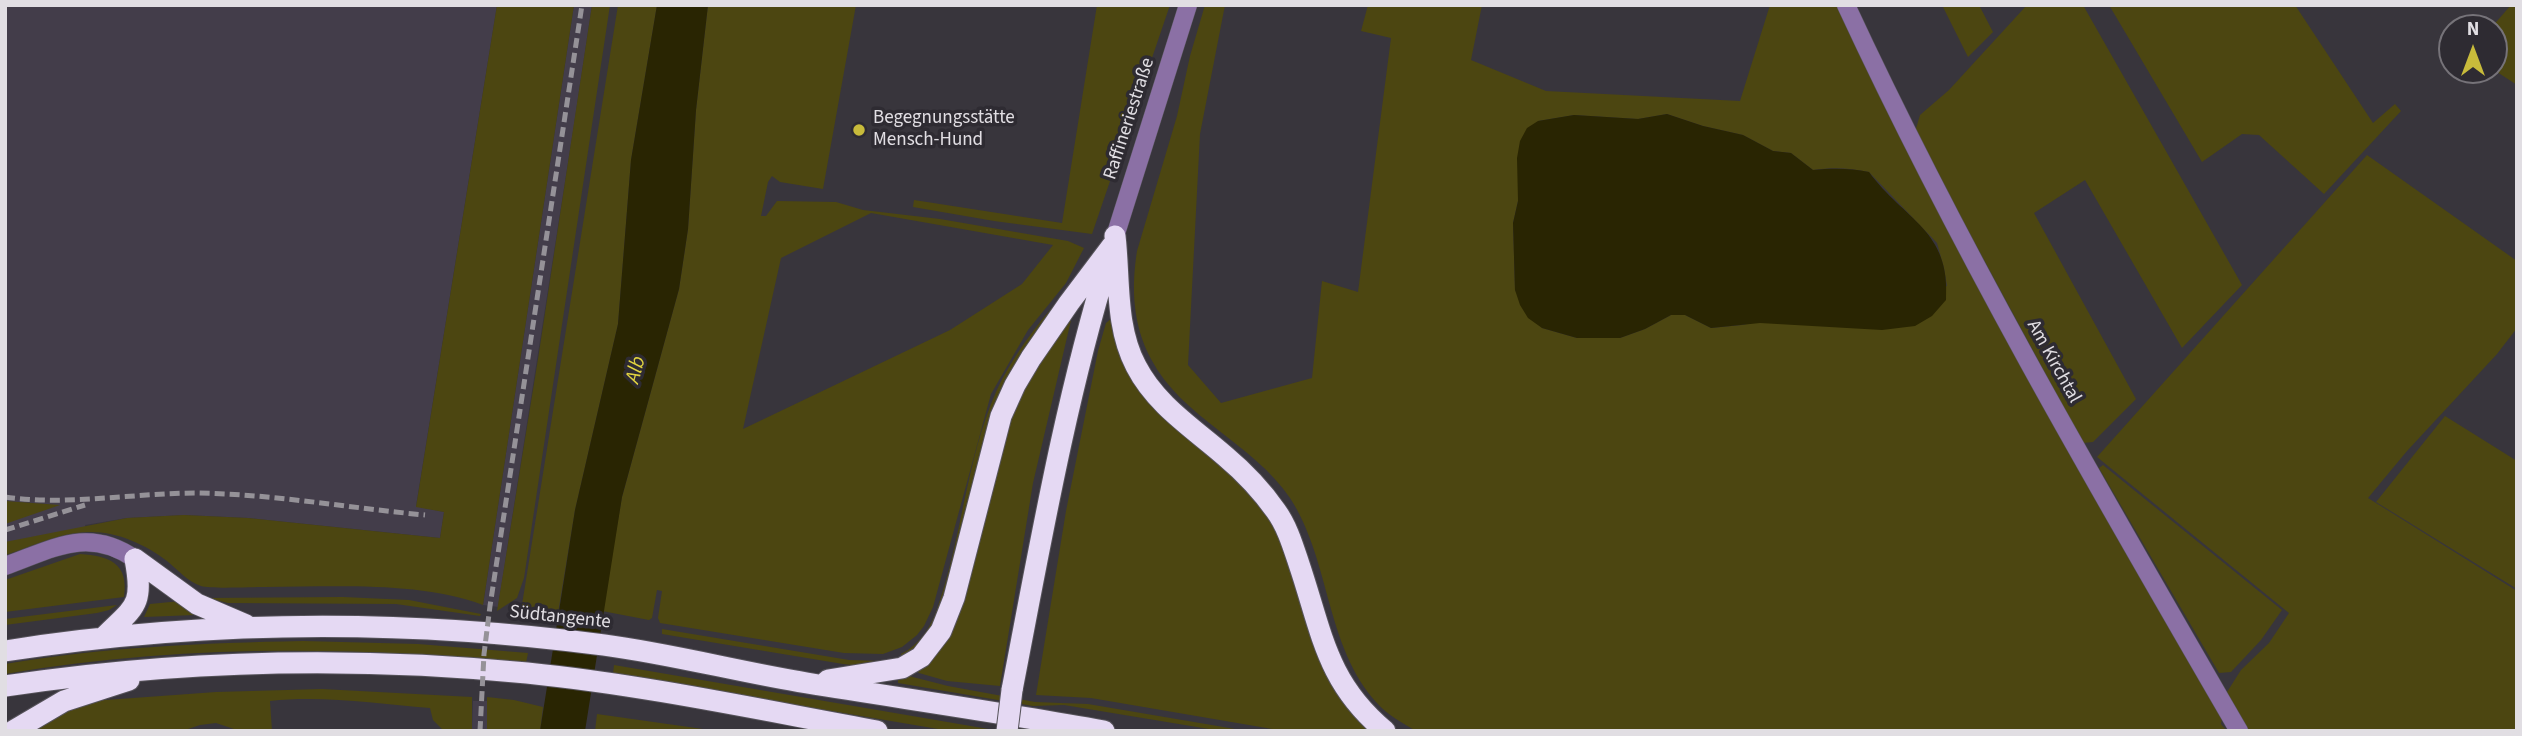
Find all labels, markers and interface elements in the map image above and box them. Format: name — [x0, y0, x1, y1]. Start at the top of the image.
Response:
north arrow — [2438, 14, 2508, 84]
text: N — [2467, 16, 2479, 43]
street label: Raffineriestraße — [1100, 55, 1160, 183]
place label: Begegnungsstätte Mensch-Hund — [873, 108, 1015, 152]
marker: Begegnungsstätte Mensch-Hund — [851, 122, 867, 138]
street label: Am Kirchtal — [2021, 317, 2085, 407]
water label: Alb — [621, 354, 653, 386]
street label: Südtangente — [508, 601, 612, 635]

